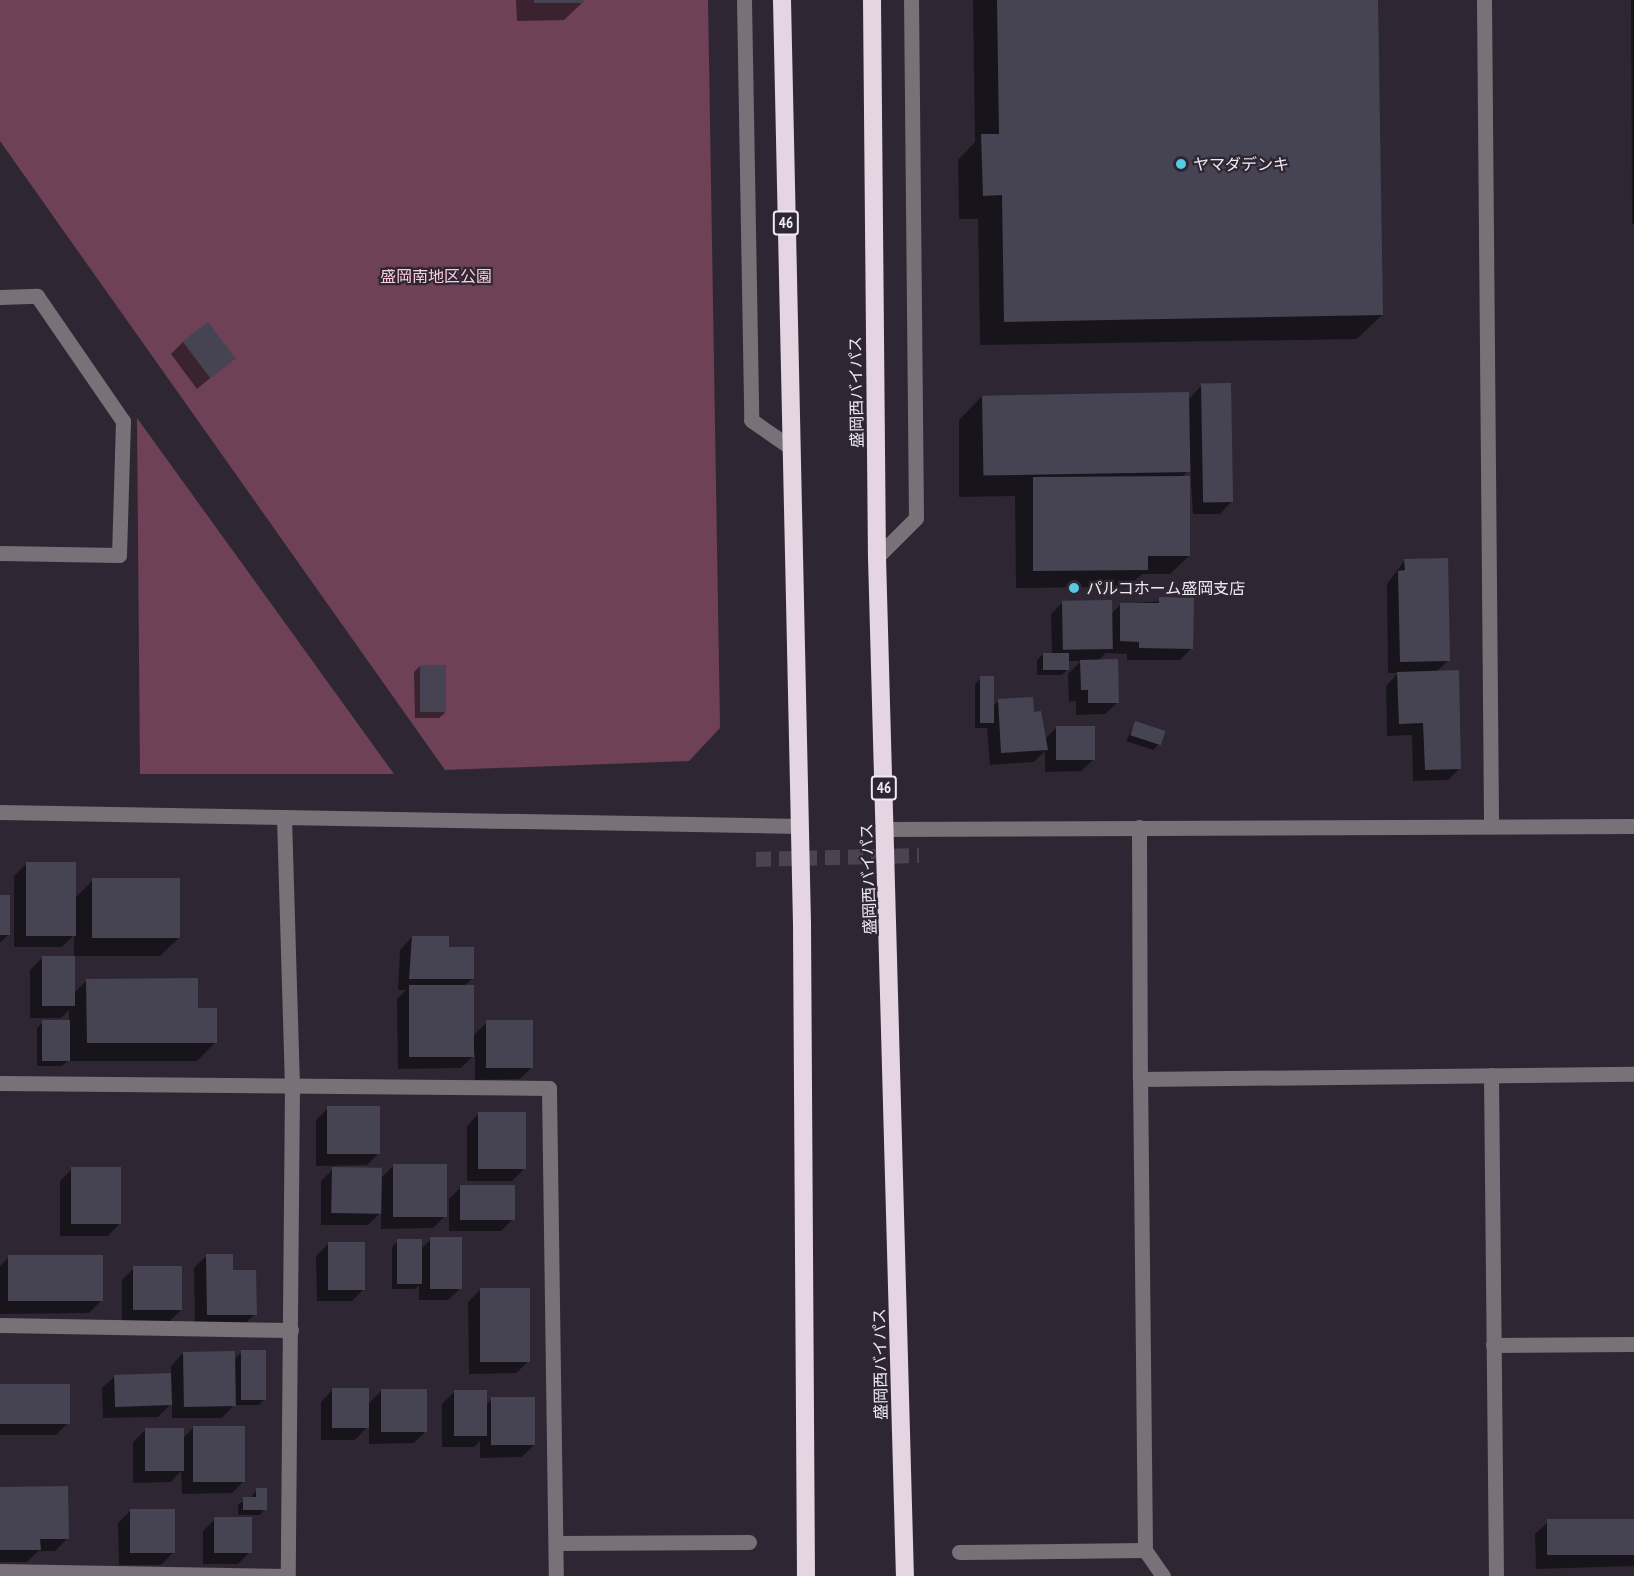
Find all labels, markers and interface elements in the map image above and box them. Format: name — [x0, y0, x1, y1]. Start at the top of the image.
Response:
place label: ヤマダデンキ — [1193, 154, 1289, 174]
marker: ヤマダデンキ — [1174, 157, 1188, 171]
road number: 46 — [772, 211, 800, 235]
park label: 盛岡南地区公園 — [380, 266, 492, 286]
street label: 盛岡西バイパス — [845, 336, 867, 448]
place label: パルコホーム盛岡支店 — [1086, 578, 1246, 598]
marker: パルコホーム盛岡支店 — [1067, 581, 1081, 595]
road number: 46 — [870, 776, 898, 800]
street label: 盛岡西バイパス — [856, 823, 880, 935]
street label: 盛岡西バイパス — [869, 1308, 891, 1420]

